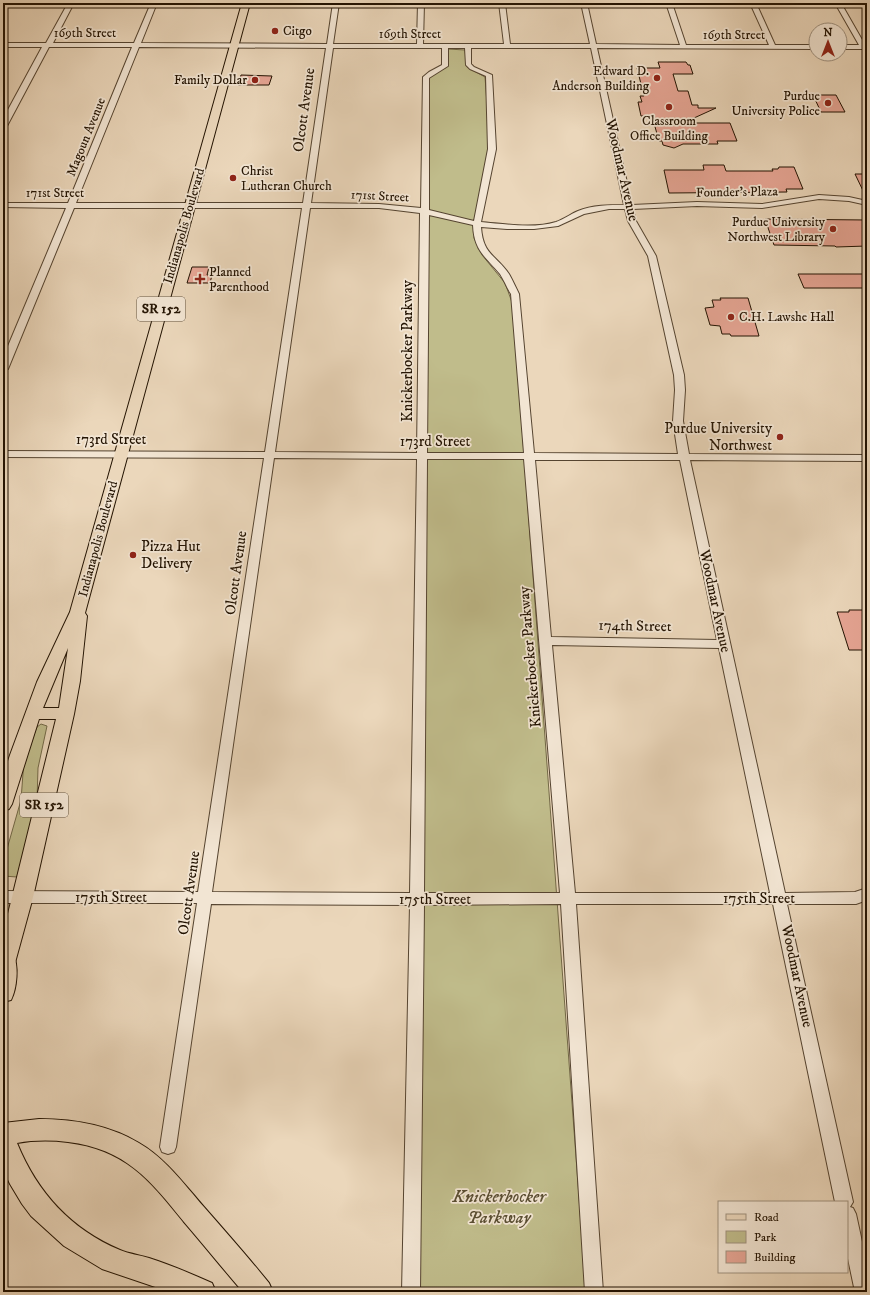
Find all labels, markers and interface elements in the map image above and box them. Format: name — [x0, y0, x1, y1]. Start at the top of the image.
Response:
north arrow — [808, 22, 848, 62]
place label: Citgo — [283, 23, 312, 39]
street label: 169th Street — [54, 25, 116, 41]
marker: Citgo — [270, 26, 280, 36]
street label: 169th Street — [379, 26, 441, 42]
text: N — [823, 26, 833, 40]
street label: 169th Street — [703, 27, 765, 43]
place label: Edward D. Anderson Building — [552, 63, 650, 94]
street label: Olcott Avenue — [289, 67, 319, 153]
place label: Family Dollar — [174, 72, 247, 88]
marker: Edward D. Anderson Building — [652, 73, 662, 83]
marker: Family Dollar — [250, 75, 260, 85]
place label: Purdue University Police — [732, 88, 820, 119]
street label: Magoun Avenue — [63, 95, 109, 179]
marker: Purdue University Police — [823, 98, 833, 108]
marker: Classroom Office Building — [664, 102, 674, 112]
place label: Classroom Office Building — [630, 113, 709, 144]
street label: Woodmar Avenue — [601, 116, 643, 223]
place label: Christ Lutheran Church — [241, 163, 332, 194]
street label: Indianapolis Boulevard — [160, 166, 208, 286]
marker: Christ Lutheran Church — [228, 173, 238, 183]
street label: Founder's Plaza — [696, 183, 779, 201]
street label: 171st Street — [26, 185, 84, 201]
street label: 171st Street — [350, 186, 410, 206]
place label: Purdue University Northwest Library — [727, 214, 826, 245]
marker: Purdue University Northwest Library — [828, 224, 838, 234]
place label: Planned Parenthood — [209, 264, 270, 295]
marker: Planned Parenthood — [194, 273, 206, 285]
street label: Knickerbocker Parkway — [398, 279, 417, 422]
road number: SR 152 — [137, 297, 185, 321]
place label: C.H. Lawshe Hall — [739, 309, 834, 325]
marker: C.H. Lawshe Hall — [726, 312, 736, 322]
place label: Purdue University Northwest — [664, 419, 773, 455]
street label: 173rd Street — [76, 430, 147, 449]
street label: 173rd Street — [400, 432, 471, 451]
marker: Purdue University Northwest — [775, 432, 785, 442]
street label: Indianapolis Boulevard — [75, 479, 121, 599]
street label: Olcott Avenue — [221, 530, 251, 616]
place label: Pizza Hut Delivery — [141, 537, 201, 573]
street label: Woodmar Avenue — [695, 547, 735, 654]
marker: Pizza Hut Delivery — [128, 550, 138, 560]
street label: Knickerbocker Parkway — [514, 585, 546, 729]
street label: 174th Street — [598, 616, 672, 636]
road number: SR 152 — [20, 793, 68, 817]
street label: Olcott Avenue — [174, 850, 204, 936]
street label: 175th Street — [75, 888, 147, 907]
street label: 175th Street — [723, 889, 795, 908]
street label: 175th Street — [399, 890, 471, 909]
street label: Woodmar Avenue — [777, 922, 817, 1029]
park label: Knickerbocker Parkway — [451, 1186, 547, 1229]
legend — [718, 1201, 848, 1273]
text: Road — [754, 1210, 779, 1225]
text: Park — [754, 1230, 776, 1245]
text: Building — [754, 1250, 795, 1265]

